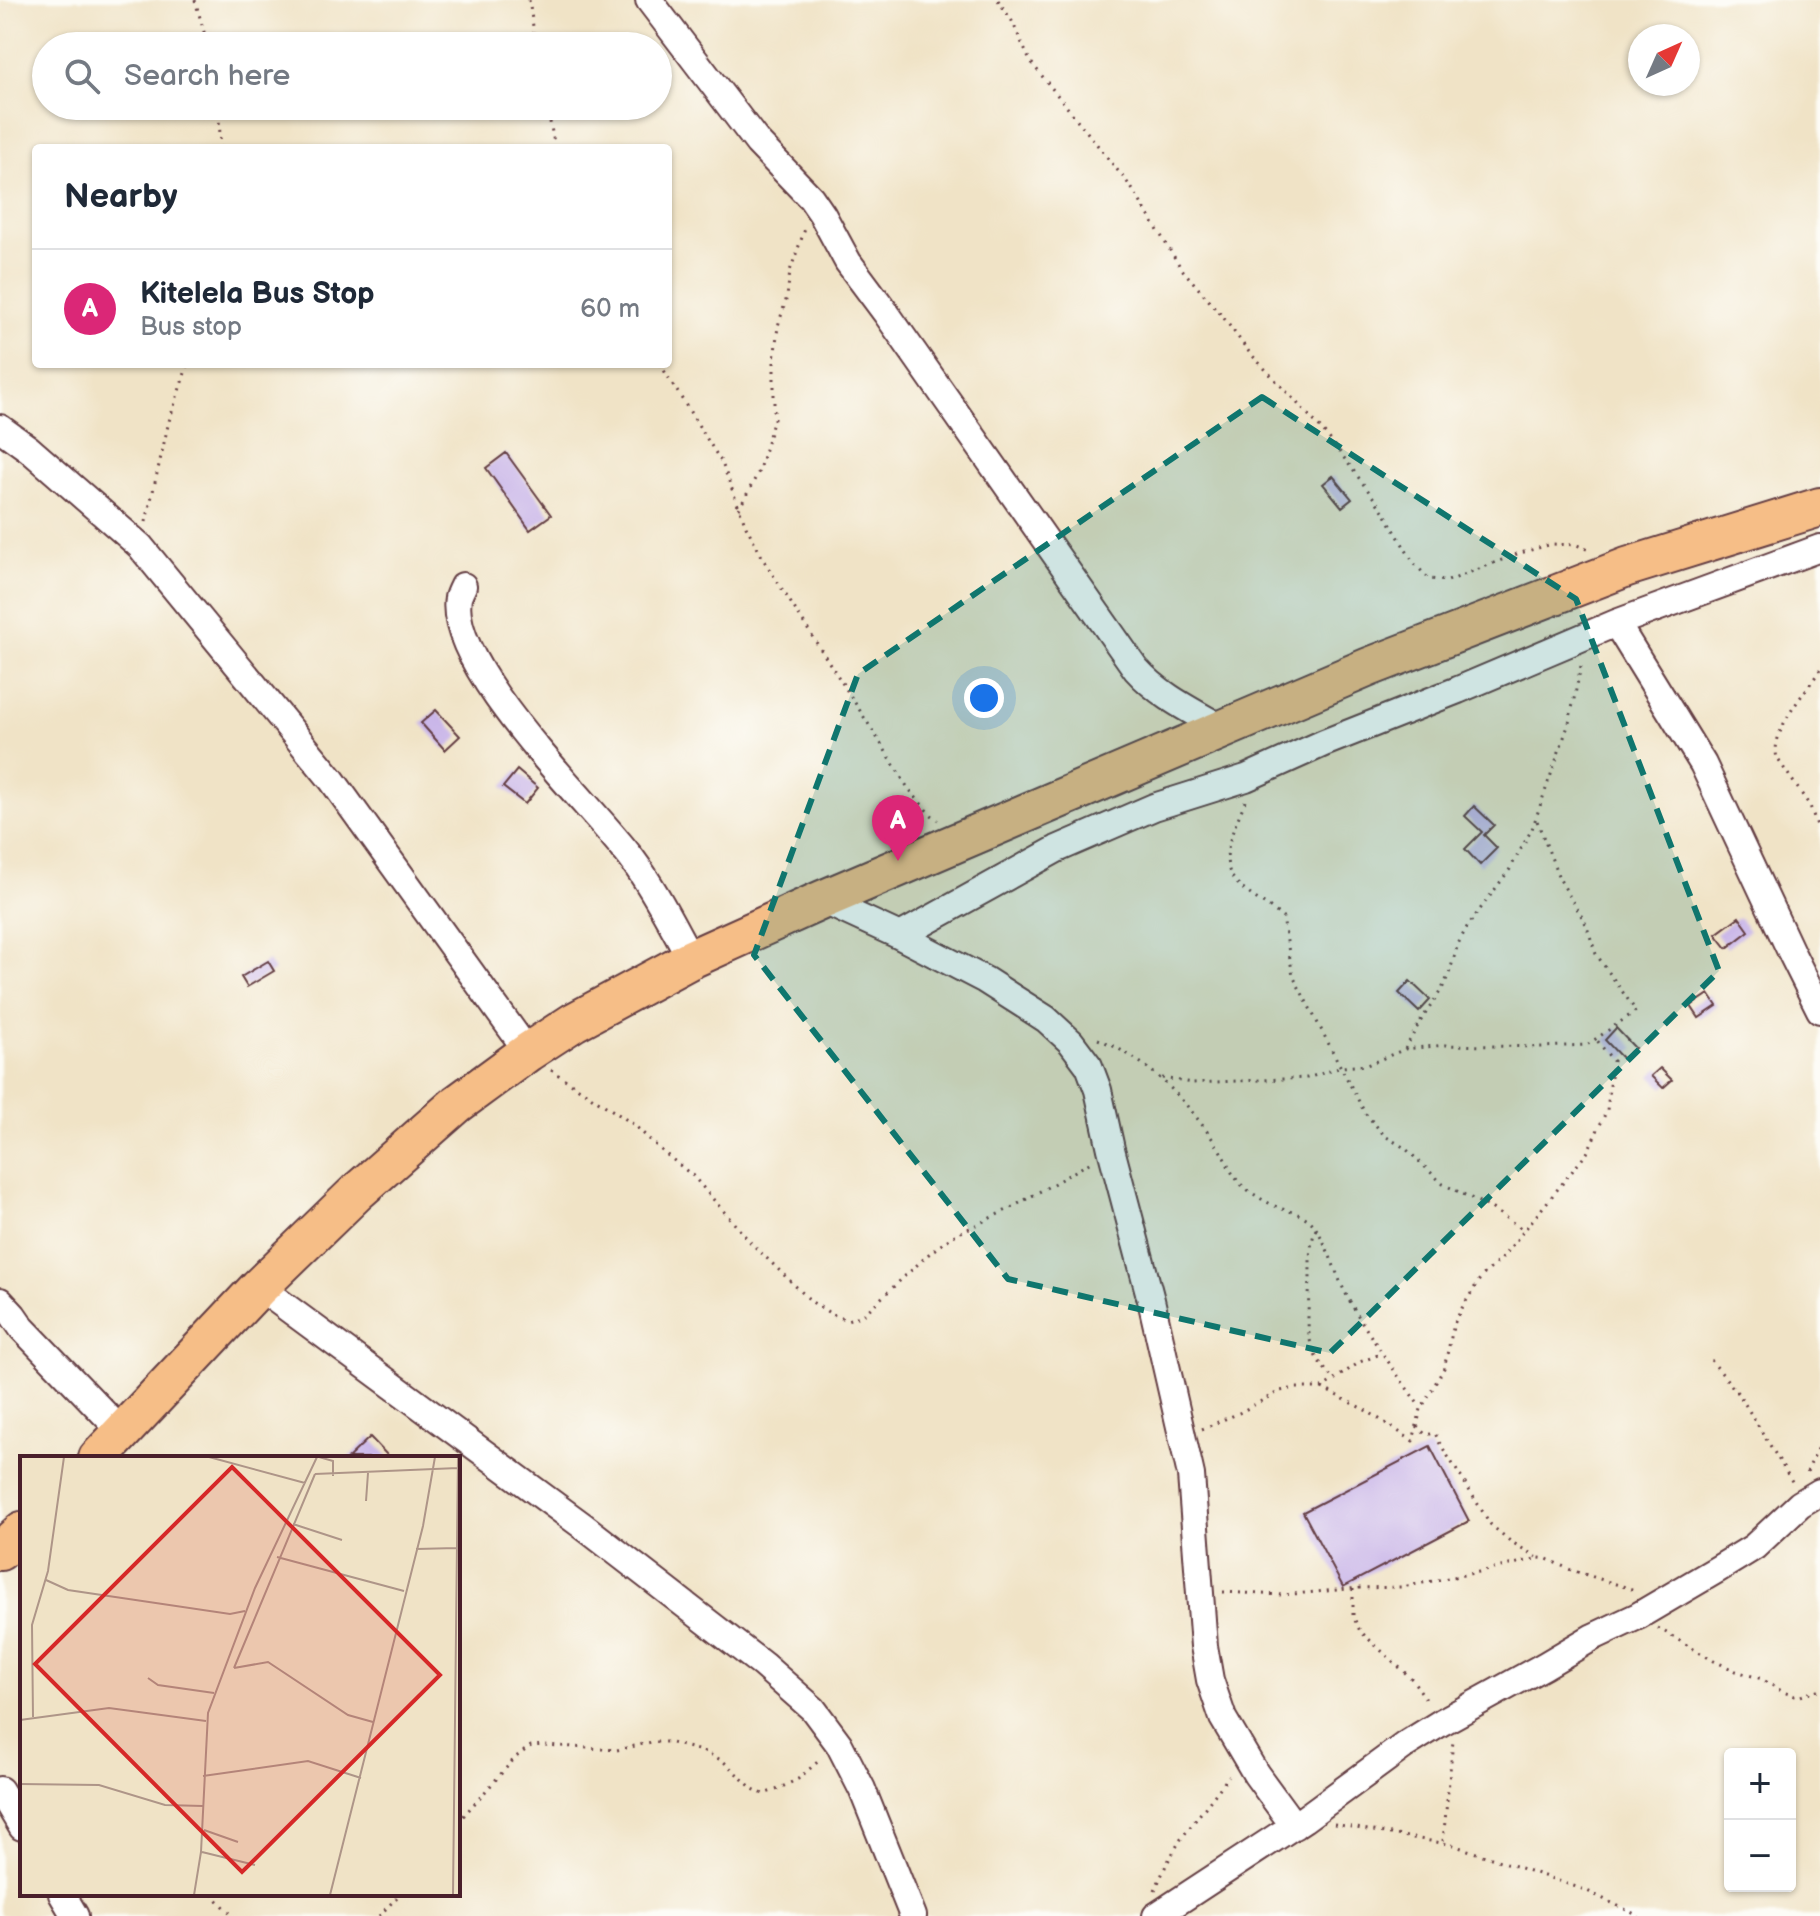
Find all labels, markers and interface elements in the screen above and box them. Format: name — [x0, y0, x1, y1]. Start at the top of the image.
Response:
north arrow — [1628, 24, 1700, 96]
search box — [32, 32, 672, 120]
icon: search — [60, 54, 104, 98]
text: Search here — [124, 58, 290, 94]
text: Nearby — [64, 176, 178, 217]
text: Kitelela Bus Stop — [140, 276, 375, 312]
text: A — [82, 294, 98, 325]
text: 60 m — [580, 294, 640, 325]
text: Bus stop — [140, 312, 242, 343]
your location — [964, 678, 1004, 718]
pin: A — [872, 795, 924, 861]
inset map — [20, 1456, 460, 1896]
map controls — [1724, 1748, 1796, 1892]
button: + — [1724, 1748, 1796, 1820]
button: − — [1724, 1820, 1796, 1892]

